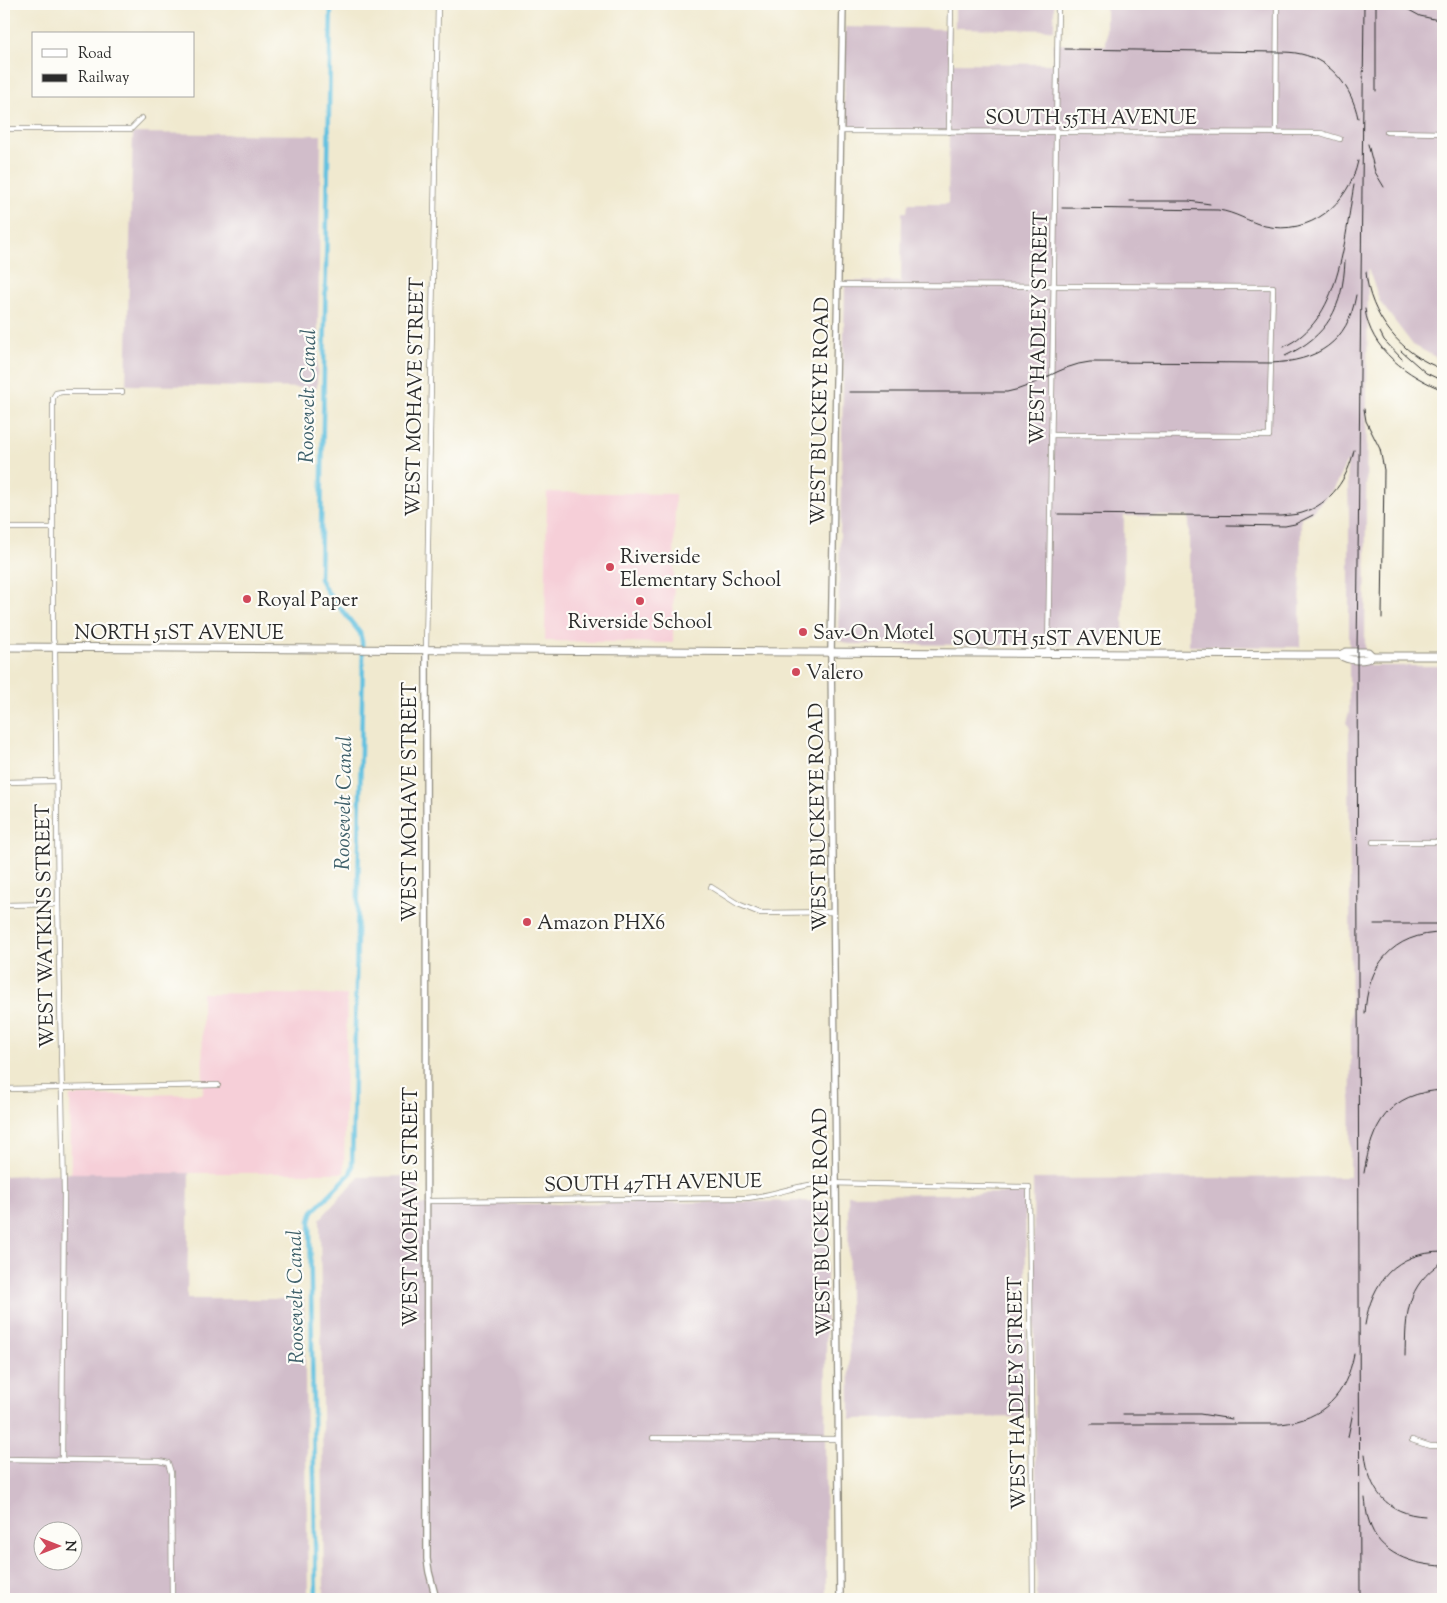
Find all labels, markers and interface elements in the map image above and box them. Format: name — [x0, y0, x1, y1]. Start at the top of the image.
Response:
legend — [32, 32, 195, 98]
text: Road — [78, 44, 112, 65]
text: Railway — [78, 68, 130, 89]
street label: SOUTH 55TH AVENUE — [985, 105, 1197, 134]
street label: WEST HADLEY STREET — [1024, 211, 1057, 445]
street label: WEST MOHAVE STREET — [400, 277, 433, 517]
street label: WEST BUCKEYE ROAD — [805, 296, 838, 526]
water label: Roosevelt Canal — [293, 329, 325, 463]
place label: Riverside Elementary School — [620, 544, 782, 596]
marker: Riverside Elementary School — [604, 561, 616, 573]
place label: Royal Paper — [257, 587, 359, 616]
marker: Royal Paper — [241, 593, 253, 605]
marker: Riverside School — [634, 595, 646, 607]
place label: Riverside School — [568, 609, 713, 638]
street label: NORTH 51ST AVENUE — [74, 620, 284, 649]
place label: Sav-On Motel — [813, 620, 935, 649]
marker: Sav-On Motel — [797, 626, 809, 638]
street label: SOUTH 51ST AVENUE — [952, 626, 1162, 655]
place label: Valero — [806, 660, 863, 689]
marker: Valero — [790, 666, 802, 678]
street label: WEST MOHAVE STREET — [397, 682, 426, 922]
street label: WEST BUCKEYE ROAD — [803, 702, 836, 932]
water label: Roosevelt Canal — [329, 736, 361, 870]
street label: WEST WATKINS STREET — [30, 804, 63, 1048]
place label: Amazon PHX6 — [537, 910, 665, 939]
marker: Amazon PHX6 — [521, 916, 533, 928]
street label: WEST MOHAVE STREET — [398, 1087, 427, 1327]
street label: WEST BUCKEYE ROAD — [807, 1107, 840, 1337]
street label: SOUTH 47TH AVENUE — [544, 1168, 762, 1201]
water label: Roosevelt Canal — [281, 1230, 313, 1364]
street label: WEST HADLEY STREET — [1002, 1276, 1035, 1510]
north arrow — [32, 1520, 82, 1570]
text: N — [59, 1540, 79, 1552]

